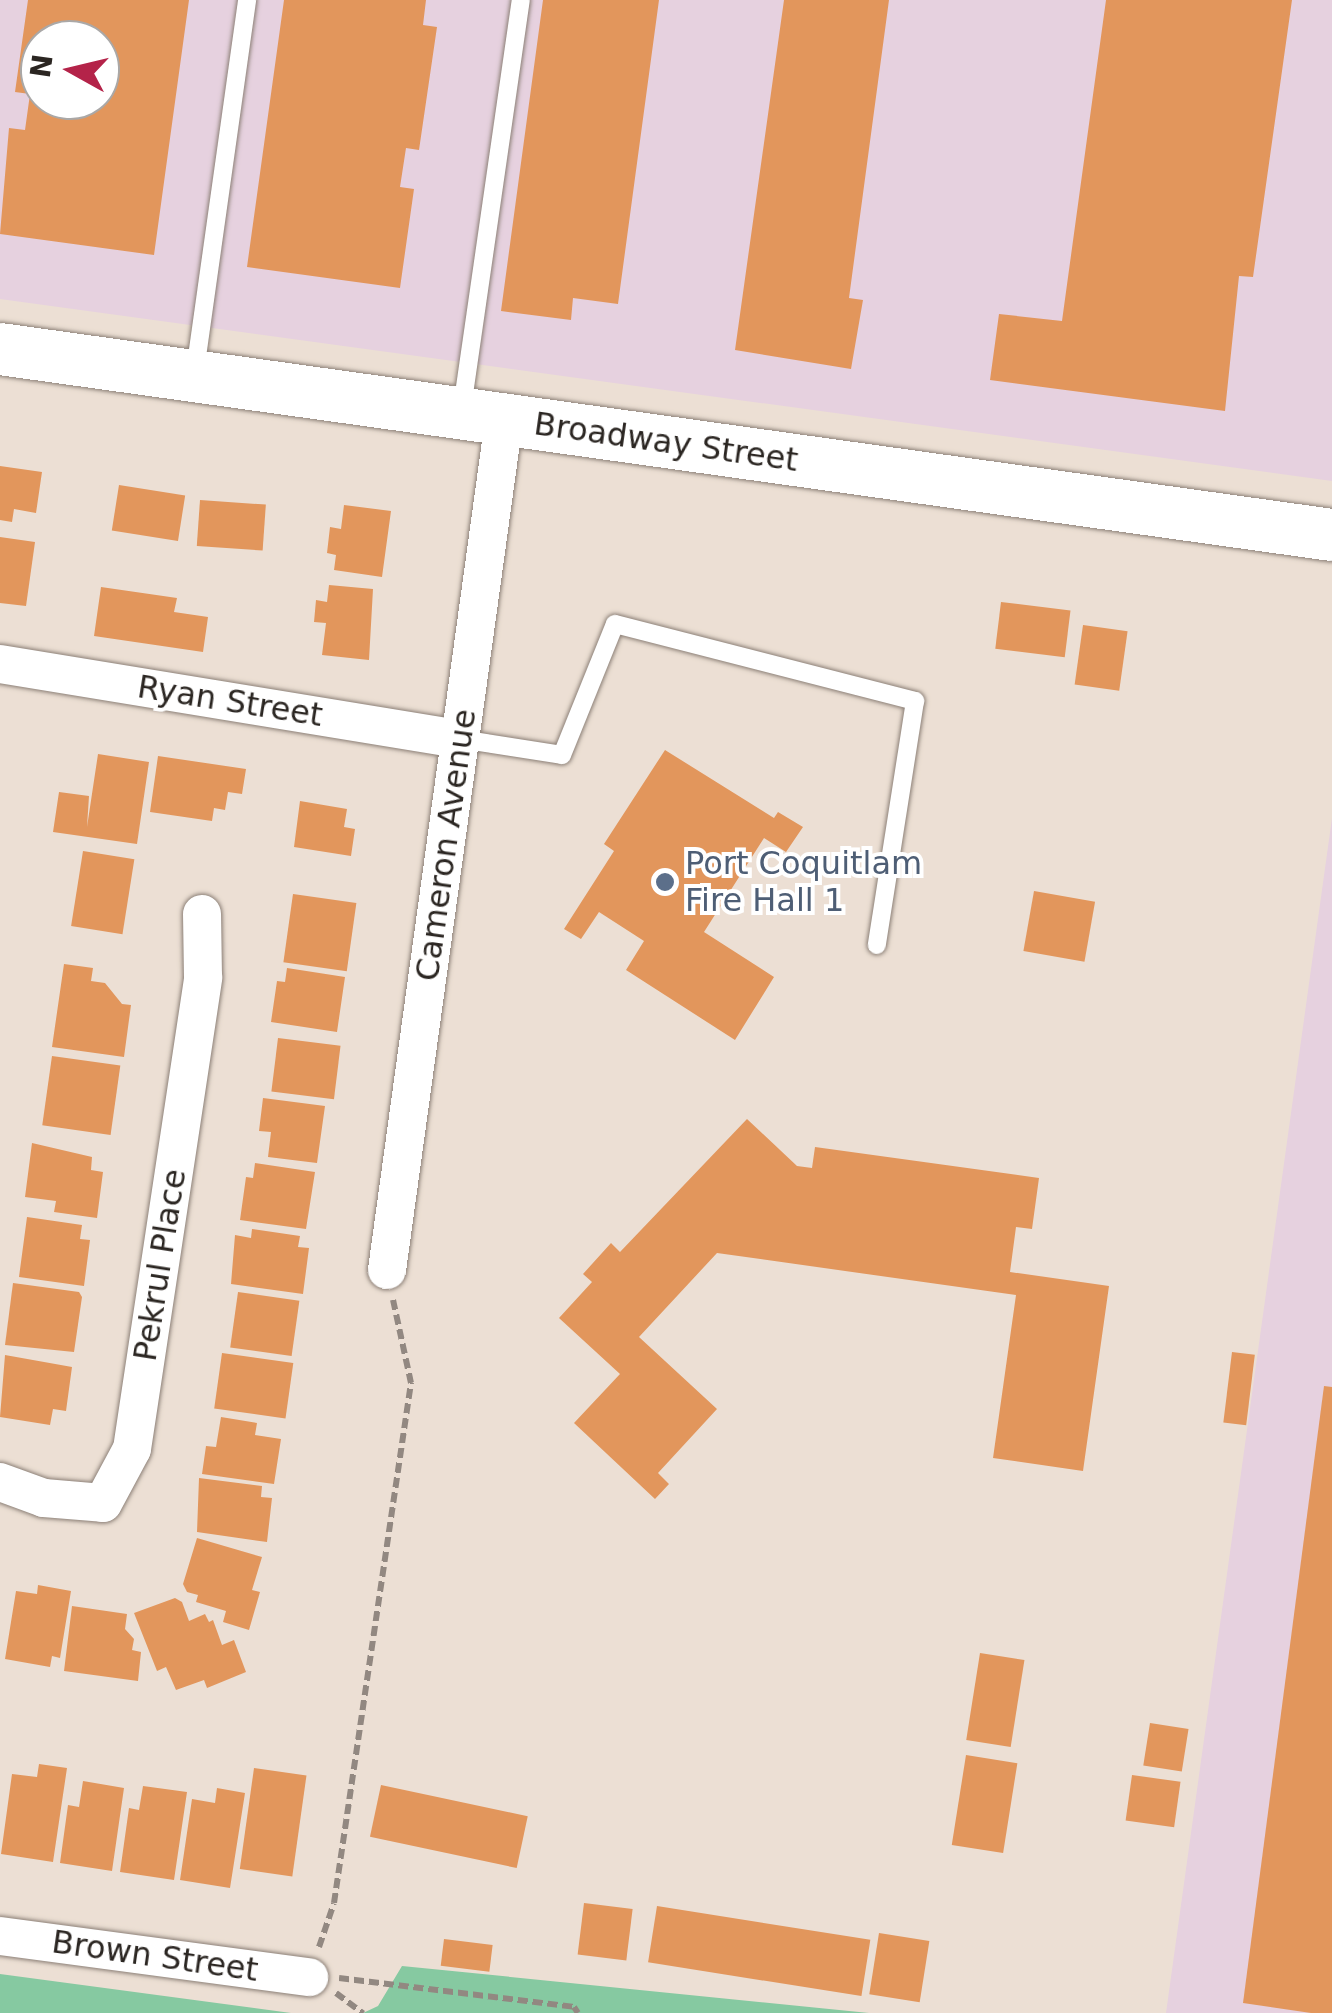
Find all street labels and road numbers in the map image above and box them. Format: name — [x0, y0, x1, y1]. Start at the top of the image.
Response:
street label: Broadway Street — [532, 404, 800, 480]
street label: Ryan Street — [135, 667, 325, 735]
street label: Cameron Avenue — [408, 707, 484, 983]
street label: Pekrul Place — [126, 1166, 194, 1364]
street label: Brown Street — [49, 1923, 261, 1989]

